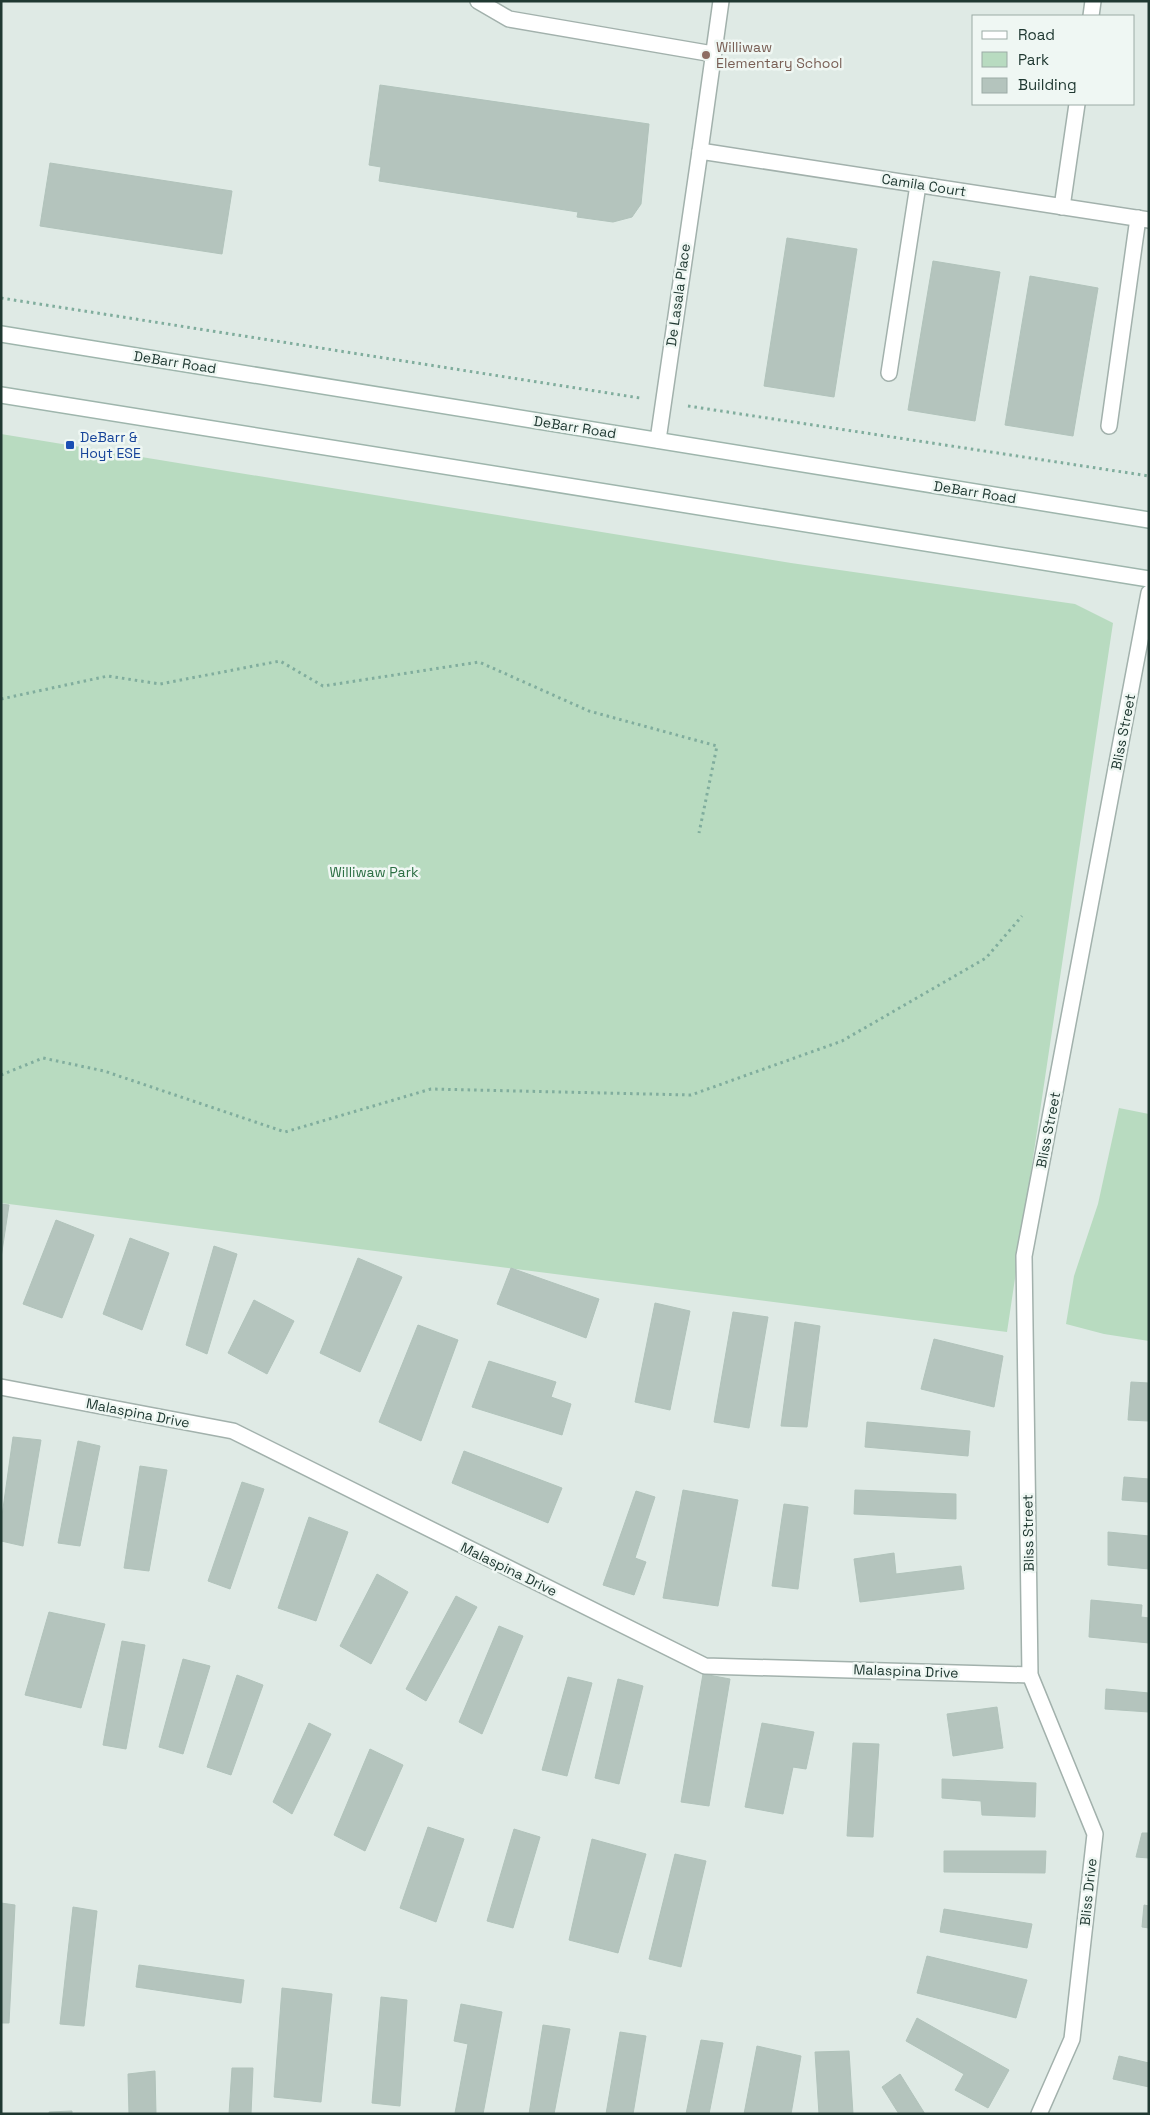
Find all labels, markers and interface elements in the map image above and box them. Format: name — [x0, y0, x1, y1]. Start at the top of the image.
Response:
legend — [972, 15, 1135, 105]
text: Road — [1018, 25, 1055, 44]
place label: Williwaw Elementary School — [716, 38, 842, 72]
marker: Williwaw Elementary School — [700, 49, 712, 61]
text: Park — [1018, 50, 1049, 69]
text: Building — [1018, 75, 1077, 94]
street label: Camila Court — [880, 169, 968, 201]
street label: De Lasala Place — [662, 242, 694, 348]
street label: DeBarr Road — [132, 347, 218, 377]
street label: DeBarr Road — [532, 412, 618, 442]
place label: DeBarr & Hoyt ESE — [80, 428, 141, 462]
marker: DeBarr & Hoyt ESE — [64, 439, 76, 451]
street label: DeBarr Road — [932, 477, 1018, 507]
street label: Bliss Street — [1107, 692, 1139, 772]
park label: Williwaw Park — [330, 863, 419, 881]
street label: Bliss Street — [1032, 1090, 1064, 1170]
street label: Malaspina Drive — [85, 1394, 191, 1432]
street label: Bliss Street — [1018, 1494, 1038, 1572]
street label: Malaspina Drive — [458, 1538, 560, 1600]
street label: Malaspina Drive — [853, 1660, 959, 1682]
street label: Bliss Drive — [1075, 1857, 1101, 1927]

